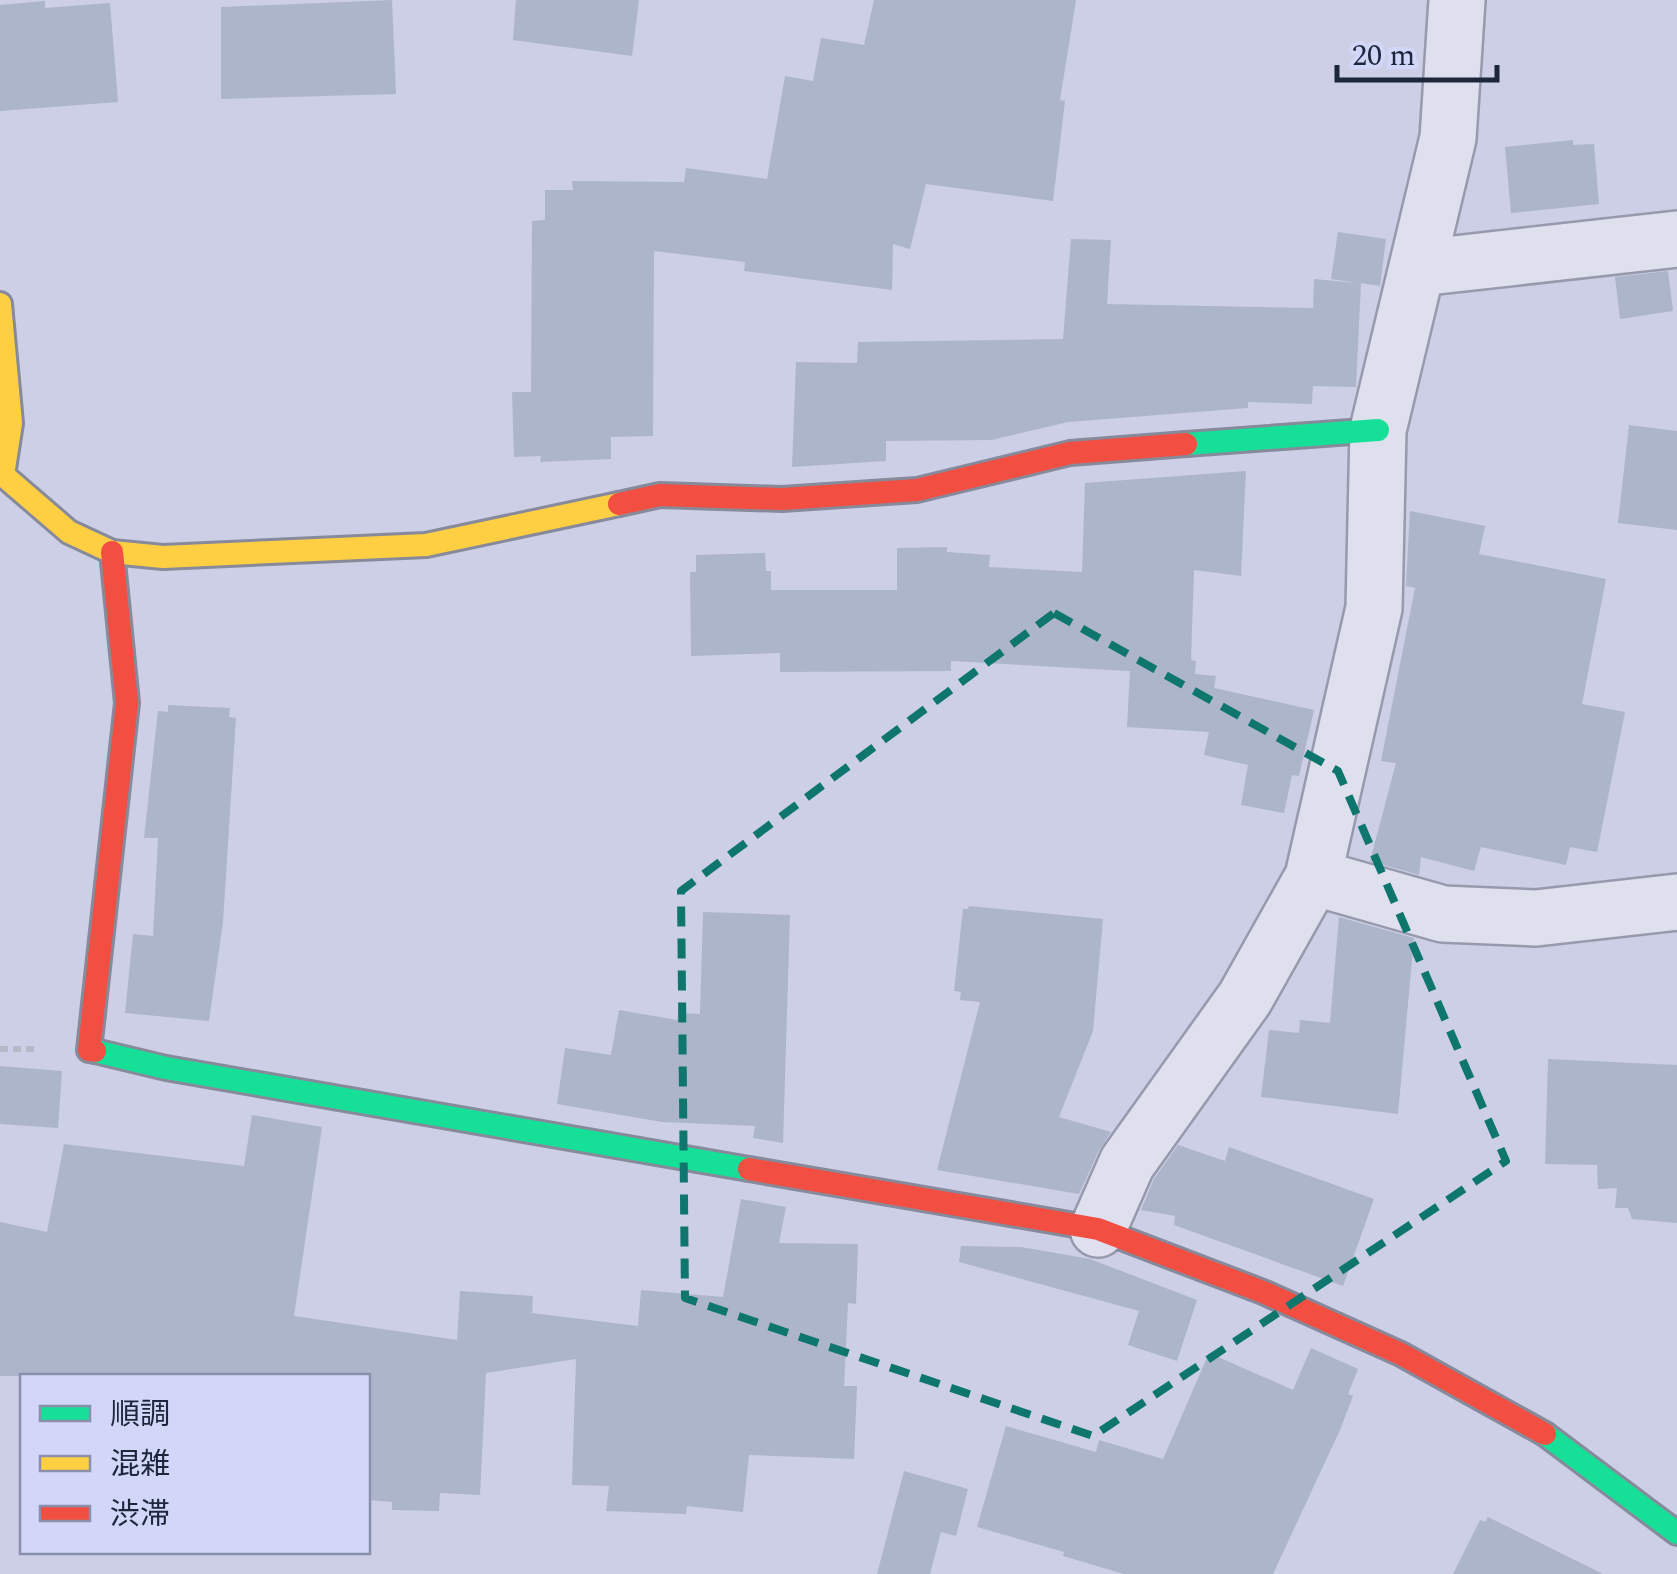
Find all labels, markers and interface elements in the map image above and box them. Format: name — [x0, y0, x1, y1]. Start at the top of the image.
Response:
scale bar — [1337, 20, 1497, 82]
text: 20 m — [1352, 33, 1415, 79]
legend — [20, 1374, 370, 1554]
text: 順調 — [110, 1392, 170, 1438]
text: 混雑 — [110, 1442, 170, 1488]
text: 渋滞 — [110, 1492, 170, 1538]

